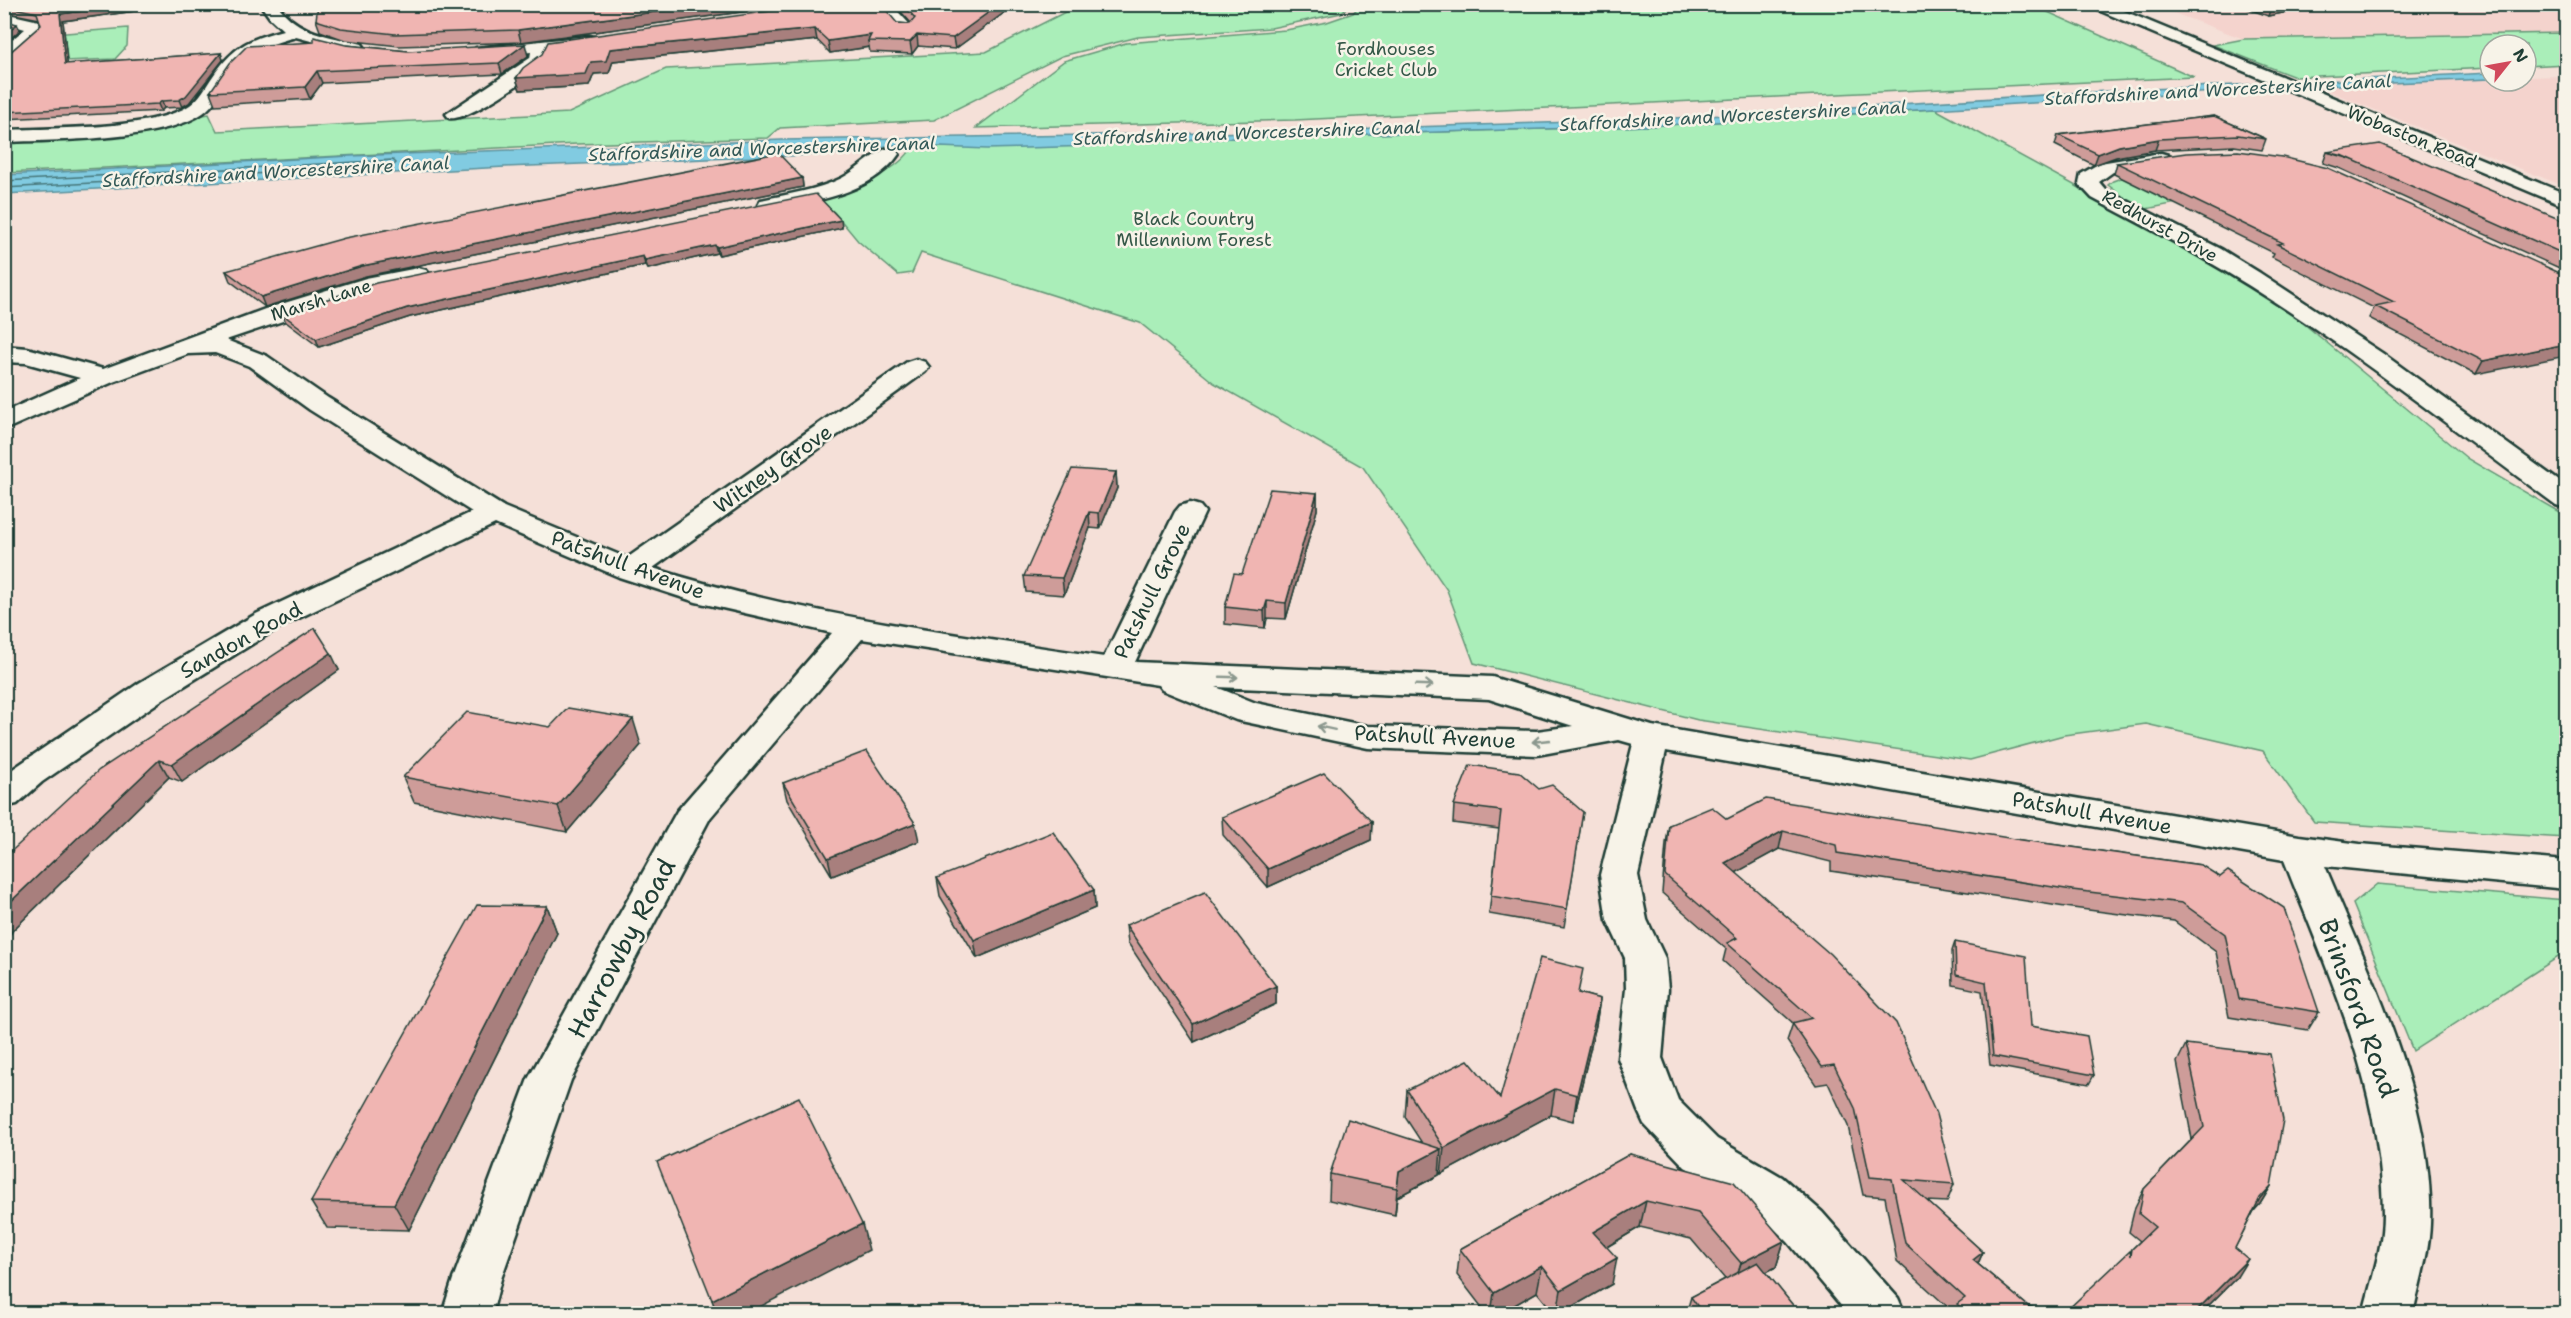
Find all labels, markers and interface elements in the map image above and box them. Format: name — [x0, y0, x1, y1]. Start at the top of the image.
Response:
north arrow — [2478, 33, 2538, 93]
park label: Fordhouses Cricket Club — [1335, 37, 1437, 82]
text: N — [2508, 45, 2533, 66]
water label: Staffordshire and Worcestershire Canal — [2044, 69, 2392, 111]
water label: Staffordshire and Worcestershire Canal — [1559, 95, 1907, 137]
street label: Wobaston Road — [2343, 100, 2481, 174]
water label: Staffordshire and Worcestershire Canal — [1073, 115, 1421, 151]
water label: Staffordshire and Worcestershire Canal — [588, 131, 936, 167]
water label: Staffordshire and Worcestershire Canal — [102, 151, 450, 193]
street label: Redhurst Drive — [2098, 184, 2222, 268]
park label: Black Country Millennium Forest — [1116, 207, 1272, 252]
street label: Marsh Lane — [268, 273, 374, 327]
street label: Witney Grove — [708, 418, 838, 520]
street label: Patshull Grove — [1107, 518, 1197, 664]
street label: Patshull Avenue — [547, 524, 709, 606]
street label: Sandon Road — [175, 595, 307, 685]
one-way arrow — [1219, 671, 1239, 682]
one-way arrow — [1414, 680, 1434, 691]
street label: Patshull Avenue — [1353, 719, 1517, 755]
one-way arrow — [1317, 722, 1336, 734]
one-way arrow — [1532, 736, 1552, 747]
street label: Patshull Avenue — [2010, 785, 2174, 841]
street label: Harrowby Road — [559, 852, 683, 1044]
street label: Brinsford Road — [2310, 914, 2408, 1102]

